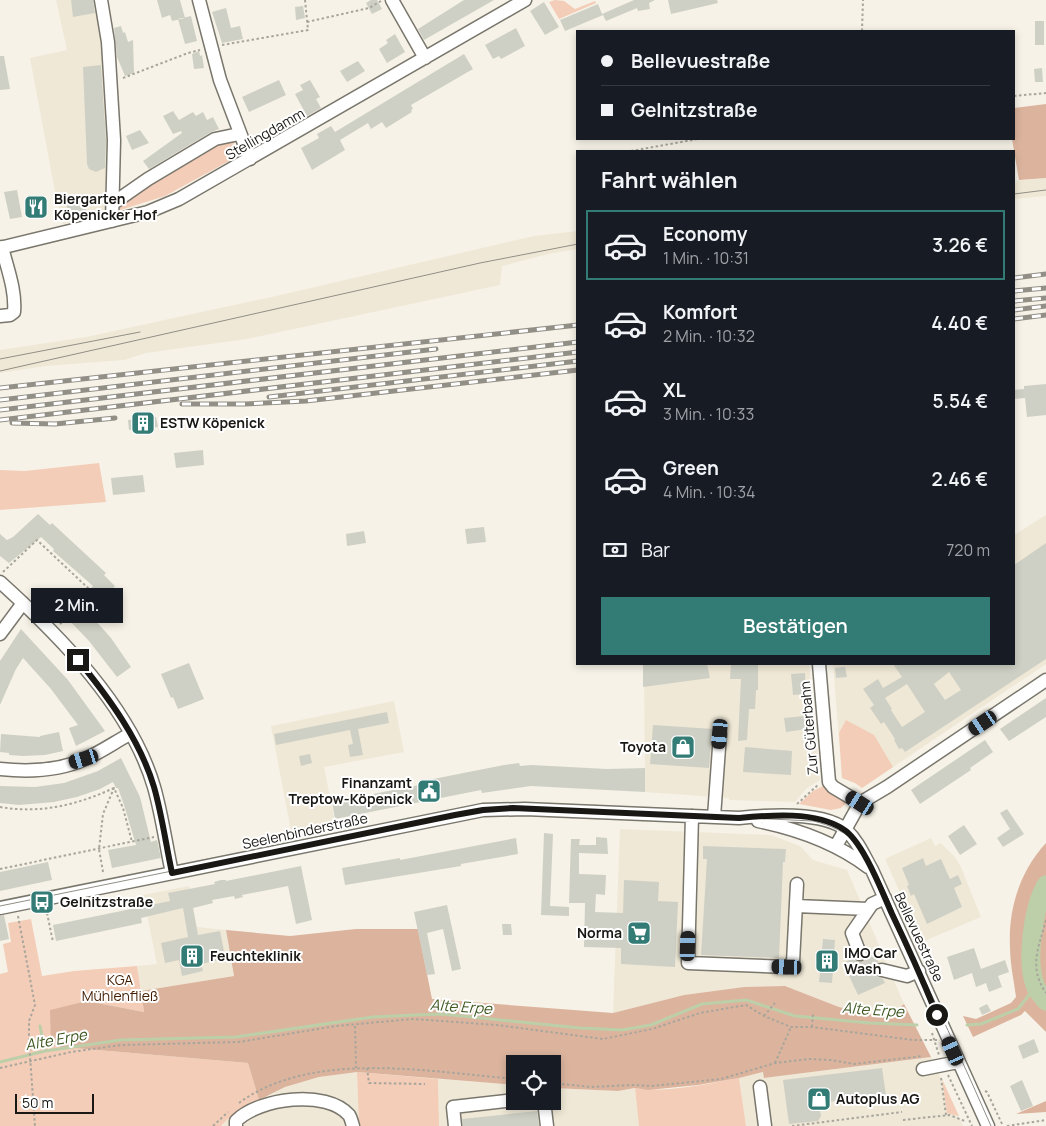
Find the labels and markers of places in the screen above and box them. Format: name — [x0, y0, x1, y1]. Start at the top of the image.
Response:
place label: Biergarten Köpenicker Hof — [54, 189, 158, 224]
restaurant icon: Biergarten Köpenicker Hof — [23, 194, 49, 220]
building icon: ESTW Köpenick — [130, 410, 156, 436]
place label: ESTW Köpenick — [160, 413, 265, 432]
shop icon: Toyota — [670, 734, 696, 760]
place label: Toyota — [620, 737, 666, 756]
place label: Finanzamt Treptow-Köpenick — [288, 773, 412, 808]
public building icon: Finanzamt Treptow-Köpenick — [416, 778, 442, 804]
bus stop icon: Gelnitzstraße — [29, 889, 55, 915]
place label: Gelnitzstraße — [60, 892, 153, 911]
supermarket icon: Norma — [626, 920, 652, 946]
place label: Norma — [577, 923, 622, 942]
building icon: Feuchteklinik — [179, 943, 205, 969]
place label: IMO Car Wash — [844, 943, 898, 978]
place label: Feuchteklinik — [210, 946, 301, 965]
building icon: IMO Car Wash — [814, 948, 840, 974]
shop icon: Autoplus AG — [806, 1086, 832, 1112]
place label: Autoplus AG — [836, 1089, 920, 1108]

